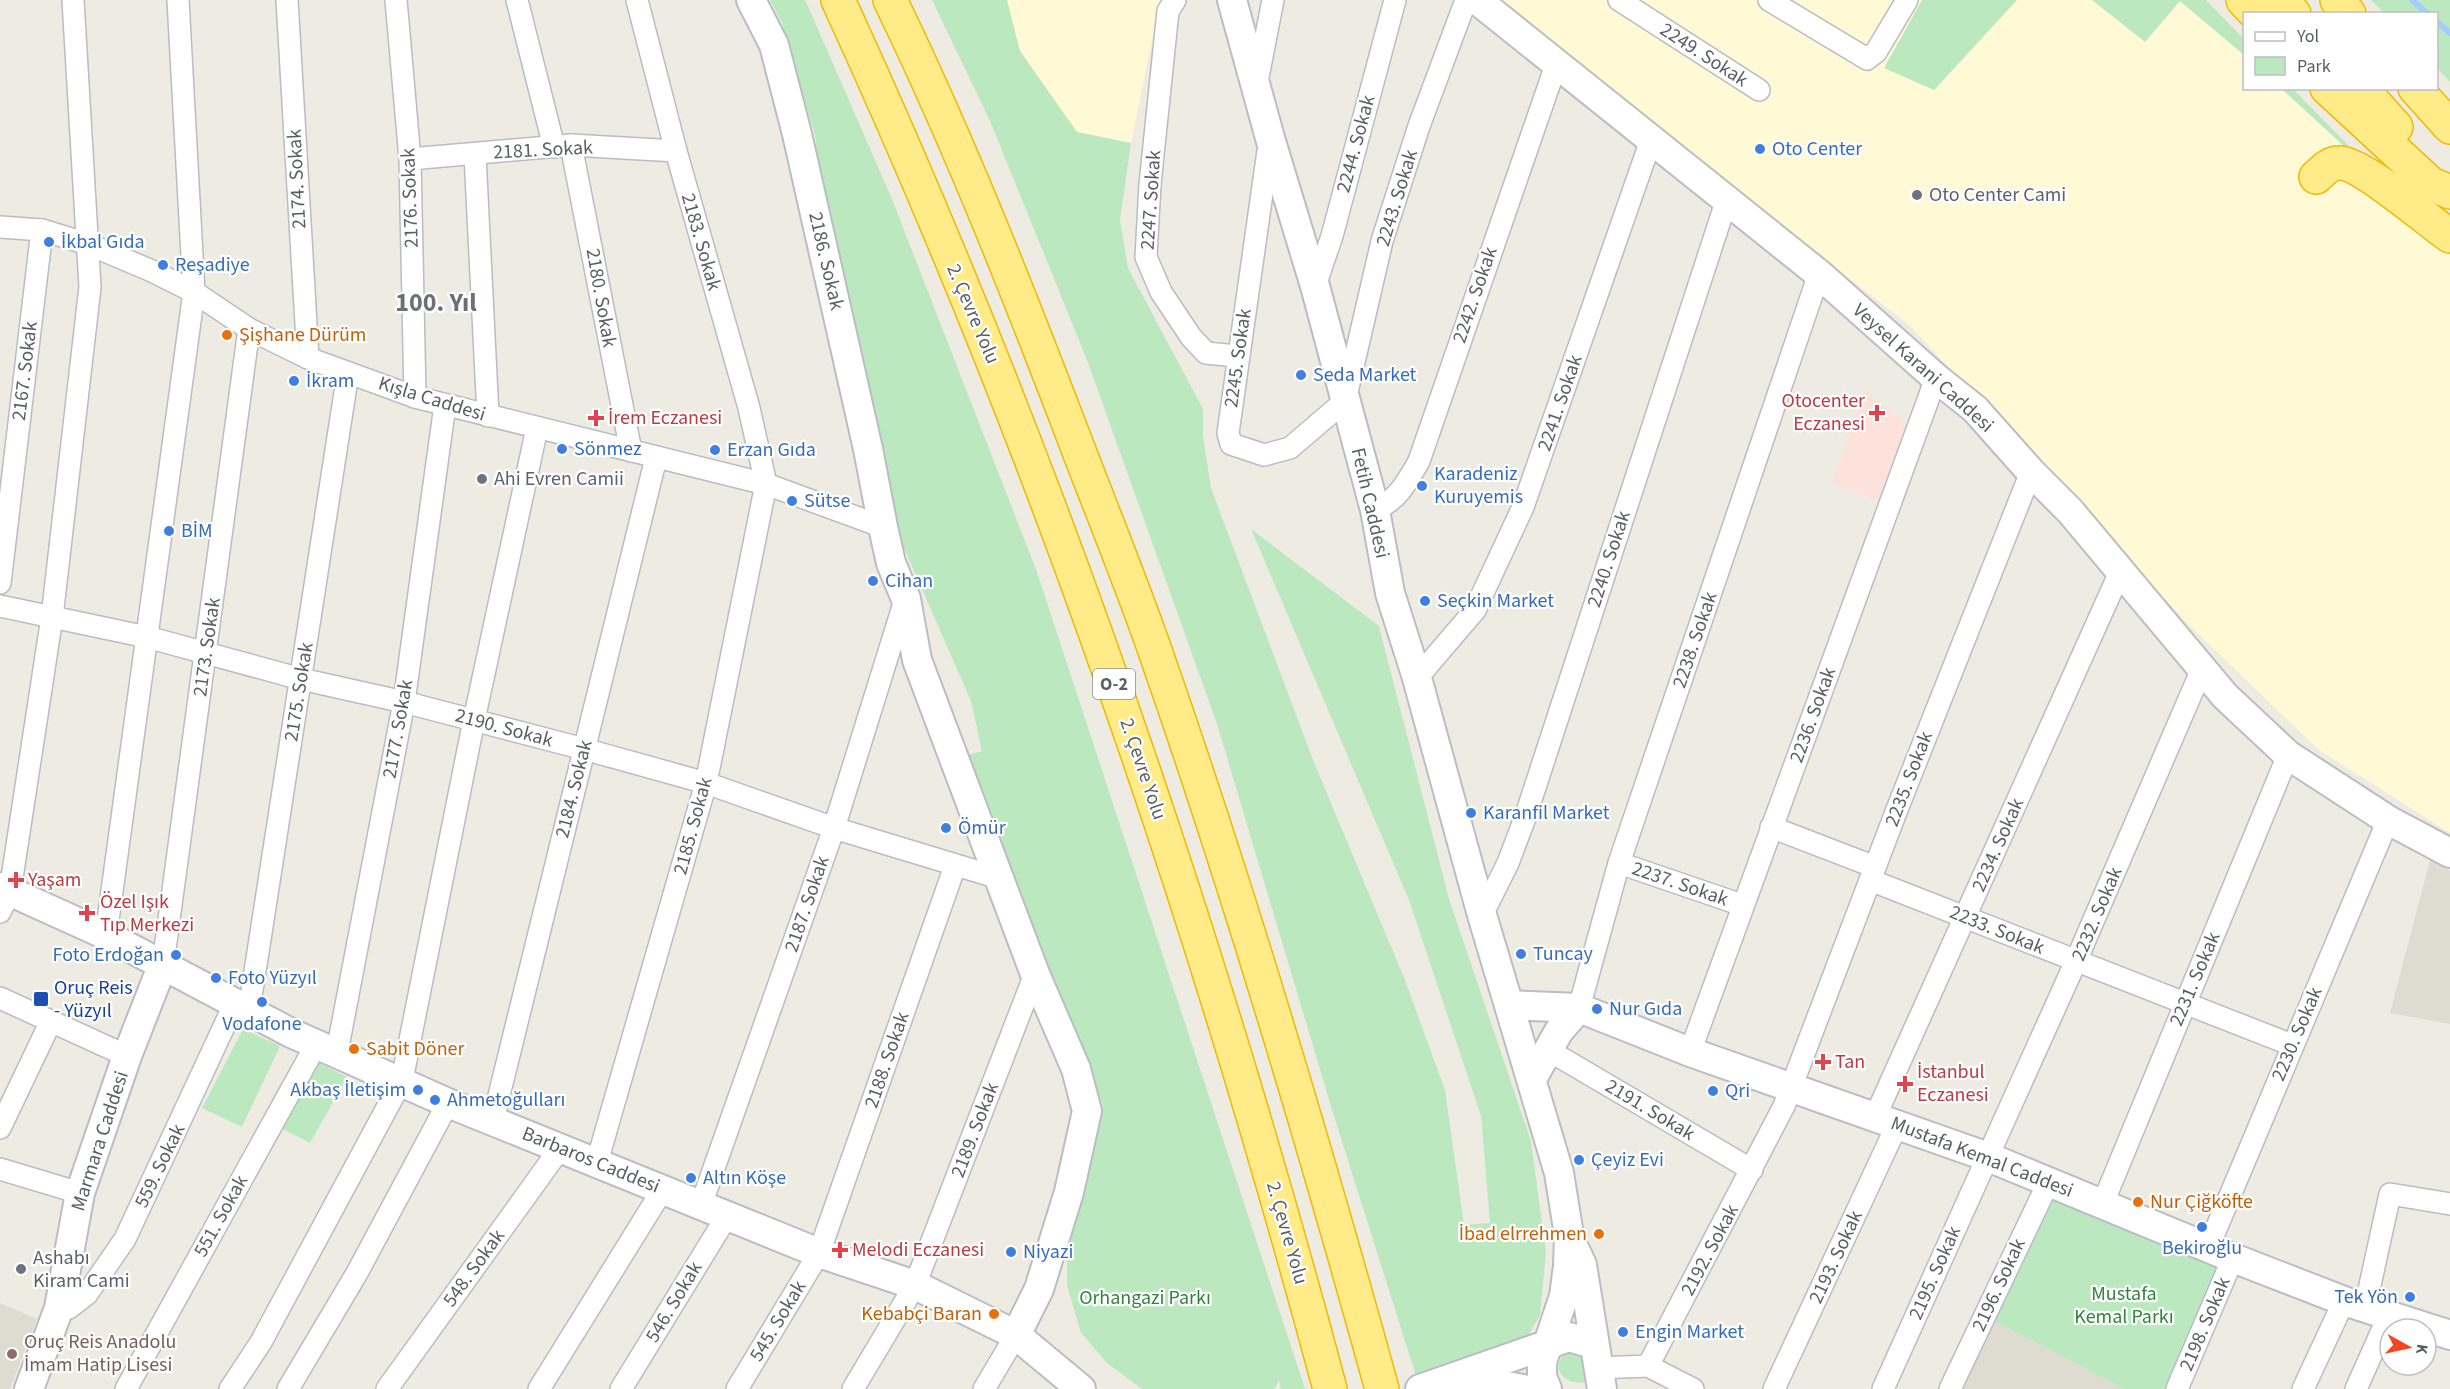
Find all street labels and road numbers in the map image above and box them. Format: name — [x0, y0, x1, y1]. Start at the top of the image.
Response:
street label: 2249. Sokak — [1654, 16, 1754, 94]
street label: 2244. Sokak — [1330, 92, 1382, 196]
street label: 2174. Sokak — [280, 128, 314, 230]
street label: 2181. Sokak — [492, 133, 594, 167]
street label: 2243. Sokak — [1369, 146, 1425, 250]
street label: 2176. Sokak — [394, 147, 426, 248]
street label: 2247. Sokak — [1134, 149, 1168, 251]
street label: 2183. Sokak — [674, 190, 728, 294]
street label: 2186. Sokak — [801, 209, 851, 313]
street label: 2242. Sokak — [1445, 243, 1505, 347]
street label: 2180. Sokak — [579, 246, 623, 350]
street label: 2. Çevre Yolu — [939, 260, 1007, 368]
street label: Veysel Karani Caddesi — [1846, 297, 2000, 439]
street label: 2245. Sokak — [1217, 306, 1259, 409]
street label: 2167. Sokak — [5, 320, 45, 422]
street label: 2241. Sokak — [1530, 351, 1590, 455]
street label: Kışla Caddesi — [375, 369, 489, 429]
street label: Fetih Caddesi — [1344, 445, 1396, 561]
street label: 2240. Sokak — [1580, 507, 1638, 611]
street label: 2238. Sokak — [1665, 588, 1725, 692]
street label: 2173. Sokak — [186, 595, 228, 698]
street label: 2175. Sokak — [277, 640, 321, 744]
street label: 2236. Sokak — [1783, 663, 1843, 767]
road number: O-2 — [1093, 669, 1135, 699]
street label: 2177. Sokak — [376, 677, 420, 781]
street label: 2190. Sokak — [452, 702, 556, 754]
street label: 2. Çevre Yolu — [1113, 714, 1173, 824]
street label: 2235. Sokak — [1878, 727, 1940, 831]
street label: 2184. Sokak — [548, 737, 600, 841]
street label: 2185. Sokak — [667, 774, 719, 878]
street label: 2234. Sokak — [1965, 794, 2031, 896]
street label: 2187. Sokak — [777, 852, 837, 956]
street label: 2237. Sokak — [1628, 854, 1732, 914]
street label: 2232. Sokak — [2065, 862, 2129, 965]
street label: 2233. Sokak — [1945, 898, 2049, 962]
street label: 2231. Sokak — [2163, 927, 2227, 1030]
street label: 2230. Sokak — [2265, 982, 2329, 1085]
street label: 2188. Sokak — [857, 1008, 917, 1112]
street label: Marmara Caddesi — [64, 1067, 136, 1215]
street label: 2191. Sokak — [1600, 1072, 1700, 1148]
street label: 2189. Sokak — [944, 1078, 1006, 1182]
street label: Mustafa Kemal Caddesi — [1887, 1109, 2077, 1205]
street label: 559. Sokak — [128, 1119, 192, 1213]
street label: Barbaros Caddesi — [518, 1120, 664, 1200]
street label: 551. Sokak — [187, 1170, 255, 1262]
street label: 2. Çevre Yolu — [1259, 1178, 1315, 1288]
street label: 2192. Sokak — [1674, 1199, 1746, 1301]
street label: 2193. Sokak — [1802, 1206, 1870, 1308]
street label: 2195. Sokak — [1902, 1222, 1968, 1324]
street label: 548. Sokak — [436, 1223, 512, 1313]
street label: 2196. Sokak — [1965, 1234, 2033, 1336]
street label: 546. Sokak — [639, 1256, 709, 1348]
street label: 2198. Sokak — [2173, 1272, 2237, 1375]
street label: 545. Sokak — [743, 1275, 813, 1367]

